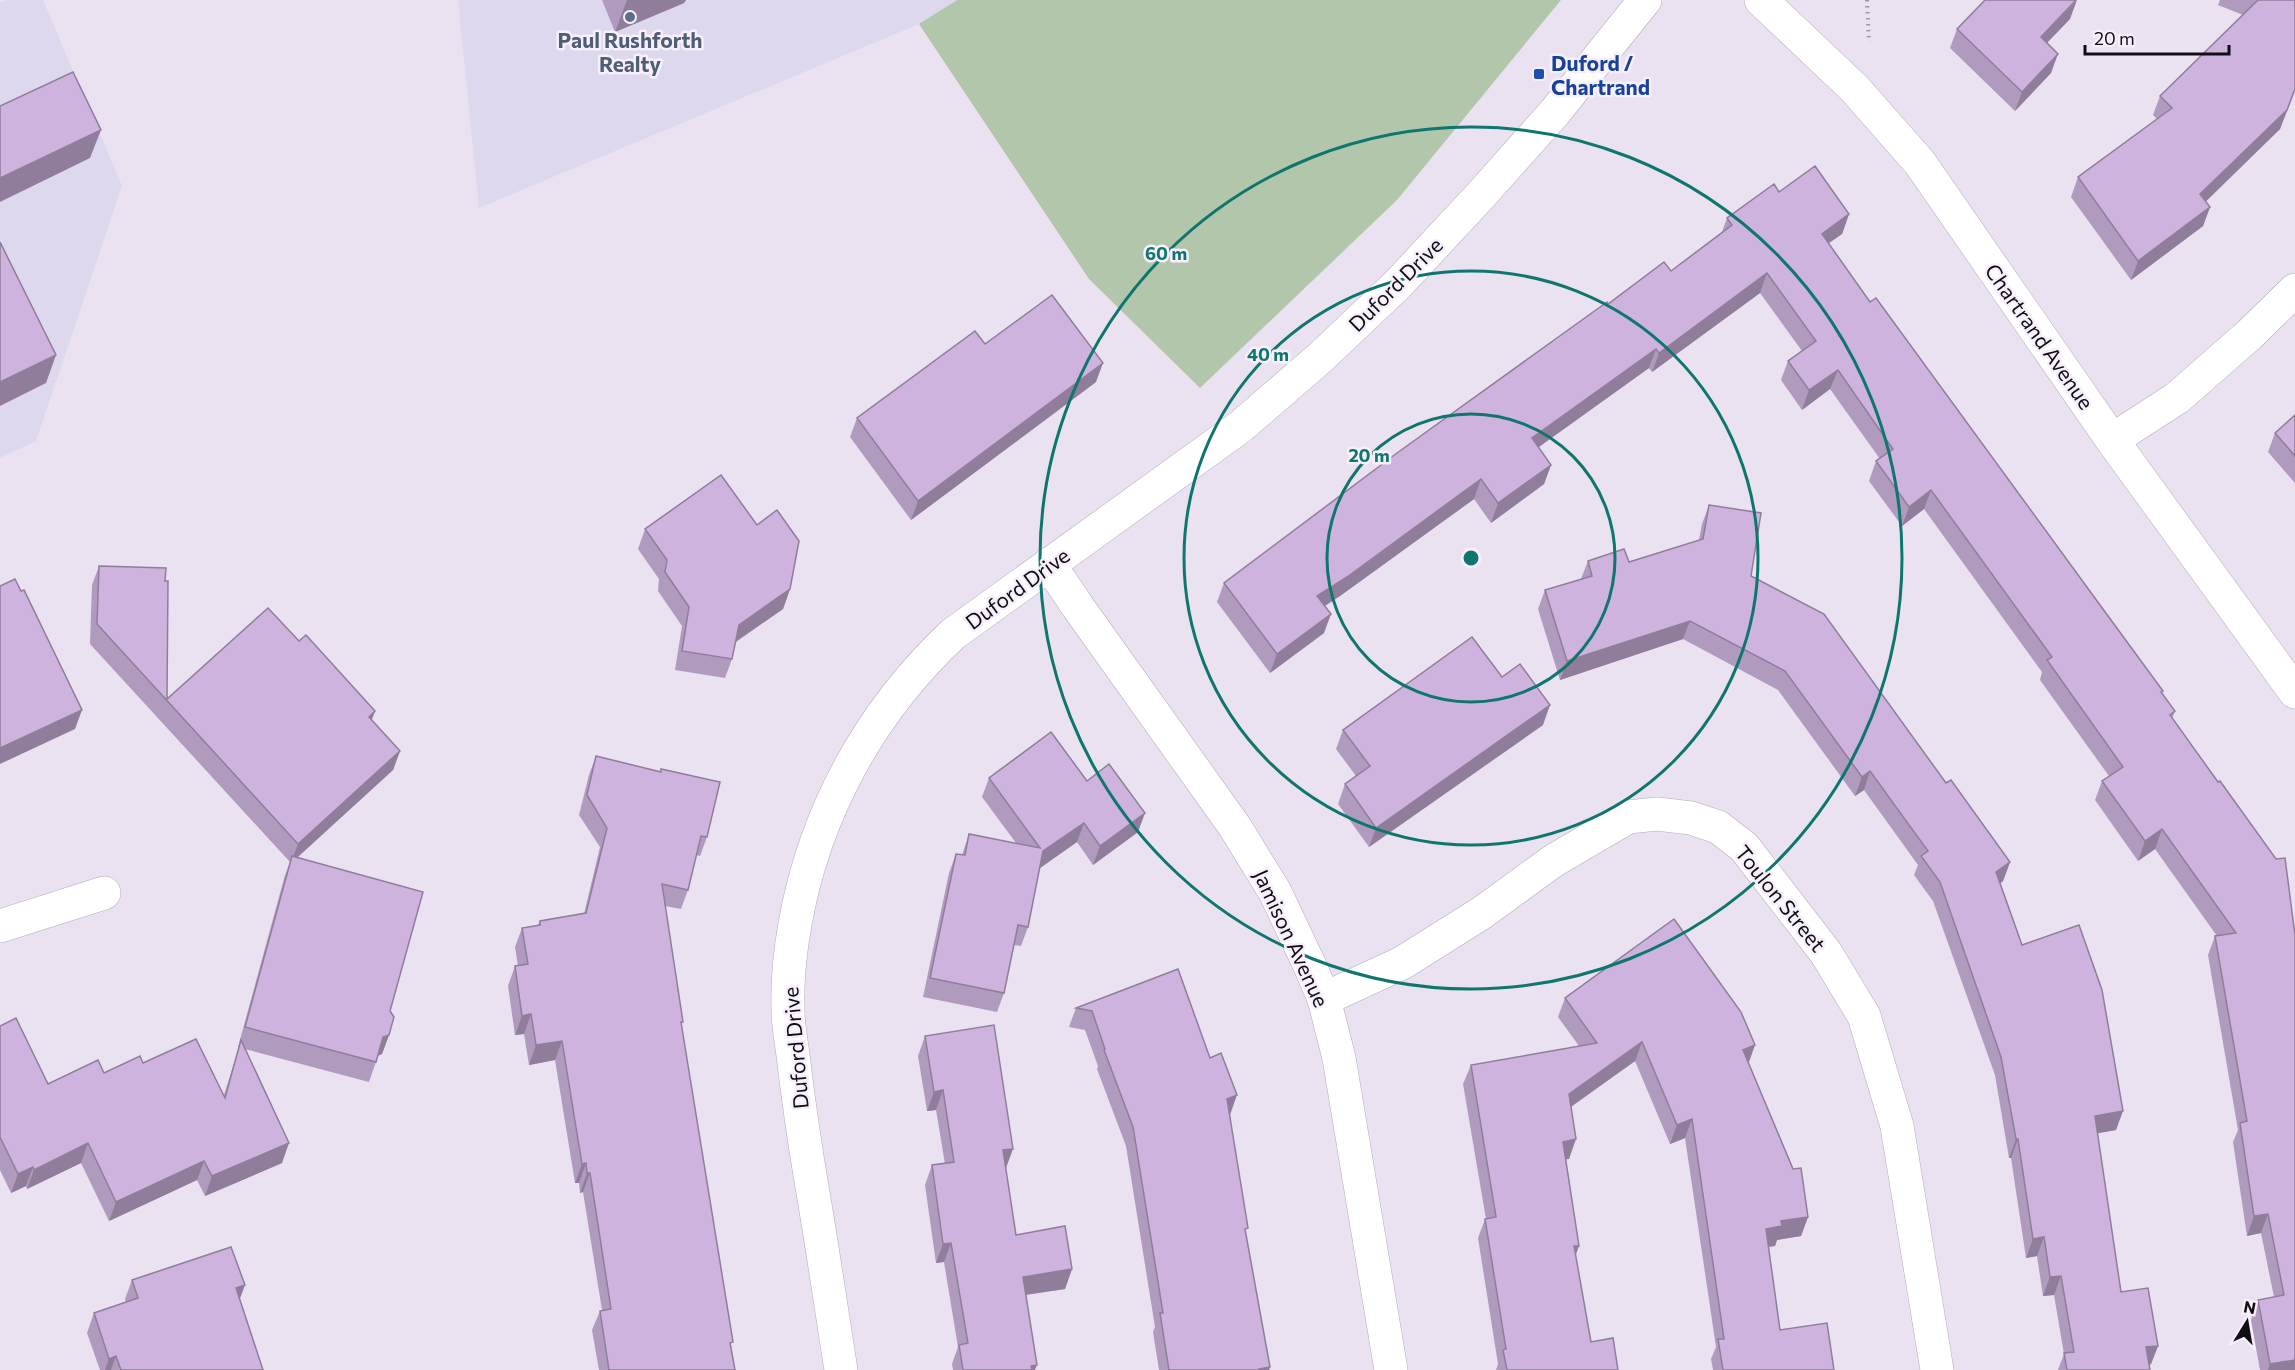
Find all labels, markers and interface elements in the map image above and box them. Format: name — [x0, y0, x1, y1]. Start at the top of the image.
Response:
marker: Paul Rushforth Realty — [623, 10, 637, 24]
scale bar — [2085, 18, 2229, 56]
place label: Paul Rushforth Realty — [557, 27, 703, 76]
text: 20 m — [2094, 27, 2135, 49]
place label: Duford / Chartrand — [1551, 50, 1650, 99]
marker: Duford / Chartrand — [1532, 67, 1546, 81]
street label: Duford Drive — [1343, 232, 1447, 336]
text: 60 m — [1145, 242, 1187, 264]
street label: Chartrand Avenue — [1981, 258, 2099, 414]
text: 40 m — [1247, 343, 1289, 365]
text: 20 m — [1348, 444, 1390, 466]
street label: Duford Drive — [960, 542, 1074, 634]
centre of rings — [1461, 548, 1481, 568]
street label: Toulon Street — [1731, 840, 1831, 956]
street label: Jamison Avenue — [1249, 865, 1335, 1011]
street label: Duford Drive — [777, 986, 813, 1110]
north arrow — [2217, 1292, 2277, 1352]
text: N — [2242, 1296, 2258, 1317]

